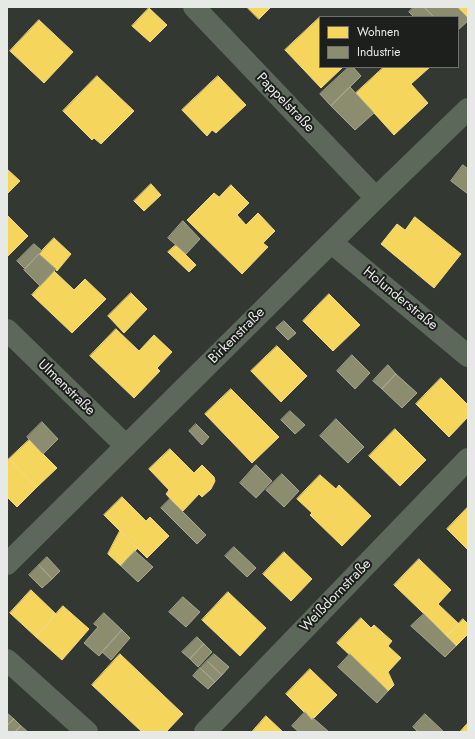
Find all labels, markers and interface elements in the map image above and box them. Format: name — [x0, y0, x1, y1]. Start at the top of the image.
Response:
legend — [319, 16, 459, 68]
text: Wohnen — [357, 23, 400, 41]
text: Industrie — [357, 43, 401, 61]
street label: Pappelstraße — [253, 70, 317, 136]
street label: Holunderstraße — [359, 264, 441, 334]
street label: Birkenstraße — [205, 304, 269, 368]
street label: Ulmenstraße — [34, 357, 98, 419]
street label: Weißdornstraße — [297, 556, 375, 636]

